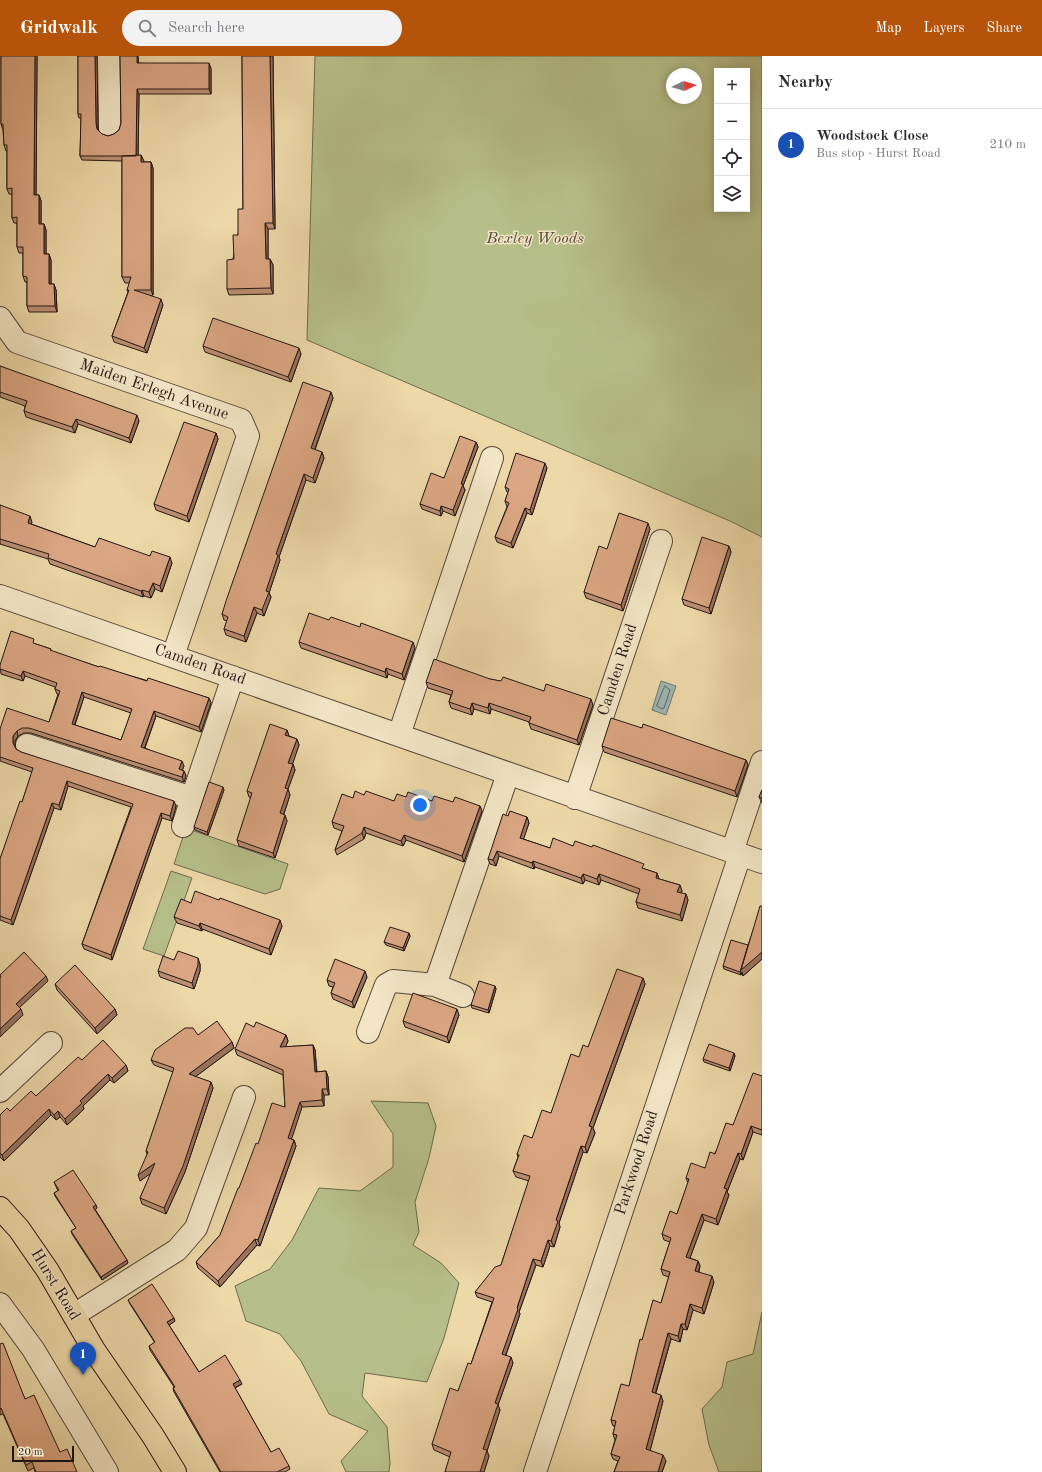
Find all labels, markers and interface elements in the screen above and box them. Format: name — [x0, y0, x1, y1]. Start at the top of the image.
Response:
search box — [122, 10, 402, 46]
icon: search — [136, 17, 158, 39]
text: Gridwalk — [20, 19, 98, 38]
text: Search here — [168, 21, 245, 36]
text: Map — [876, 21, 902, 35]
text: Layers — [924, 21, 965, 35]
text: Share — [987, 21, 1022, 35]
north arrow — [666, 68, 702, 104]
map controls — [714, 68, 750, 212]
button: + — [714, 68, 750, 104]
text: Nearby — [778, 74, 833, 91]
button: − — [714, 104, 750, 140]
text: Woodstock Close — [816, 129, 929, 144]
text: 1 — [787, 138, 795, 151]
text: 210 m — [989, 138, 1026, 151]
button: locate — [714, 140, 750, 176]
text: Bus stop · Hurst Road — [816, 147, 941, 160]
button: layers — [714, 176, 750, 212]
park label: Bexley Woods — [485, 231, 584, 247]
street label: Maiden Erlegh Avenue — [77, 357, 231, 423]
street label: Camden Road — [596, 622, 640, 718]
street label: Camden Road — [152, 642, 248, 688]
your location — [410, 795, 430, 815]
street label: Parkwood Road — [613, 1109, 661, 1217]
street label: Hurst Road — [27, 1246, 83, 1324]
pin: 1 — [70, 1342, 96, 1375]
scale bar — [12, 1444, 74, 1463]
text: 20 m — [18, 1447, 43, 1458]

